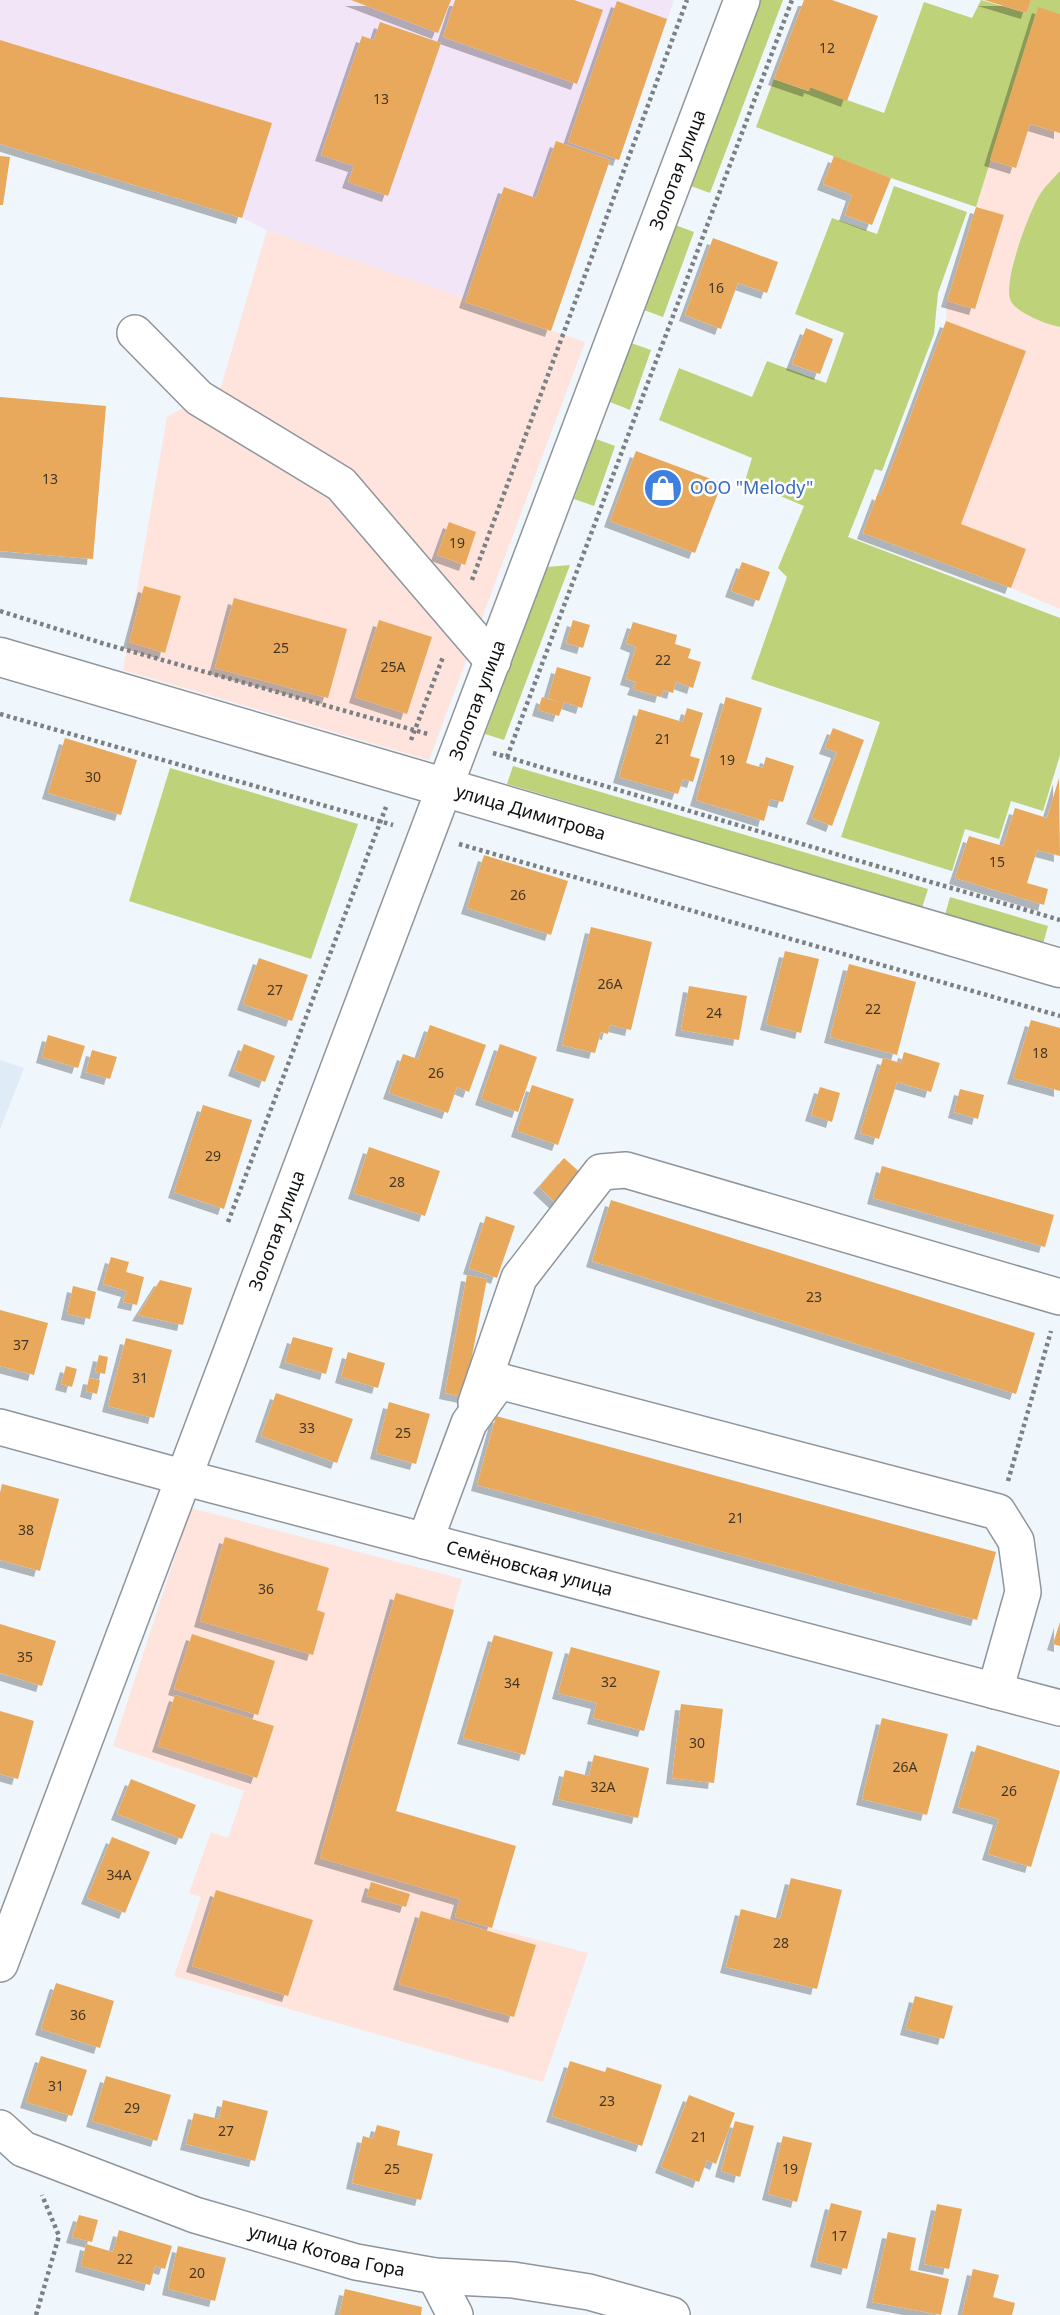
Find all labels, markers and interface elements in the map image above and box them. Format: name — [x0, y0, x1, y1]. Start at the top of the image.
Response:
house number: 12 — [819, 38, 835, 57]
house number: 13 — [373, 89, 389, 108]
street label: Золотая улица — [643, 106, 711, 233]
house number: 16 — [708, 278, 724, 297]
shop icon: ООО "Melody" — [642, 467, 684, 509]
house number: 13 — [42, 469, 58, 488]
place label: ООО "Melody" — [690, 475, 813, 499]
house number: 19 — [449, 533, 465, 552]
street label: Золотая улица — [443, 636, 510, 763]
house number: 25 — [273, 638, 289, 657]
house number: 22 — [655, 650, 671, 669]
house number: 25А — [381, 657, 406, 676]
house number: 21 — [655, 729, 671, 748]
house number: 19 — [719, 750, 735, 769]
house number: 30 — [85, 767, 101, 786]
street label: улица Димитрова — [453, 778, 609, 845]
house number: 15 — [989, 852, 1005, 871]
house number: 26 — [510, 885, 526, 904]
house number: 26А — [598, 974, 623, 993]
house number: 27 — [267, 980, 283, 999]
house number: 22 — [865, 999, 881, 1018]
house number: 24 — [706, 1003, 722, 1022]
house number: 18 — [1032, 1043, 1048, 1062]
house number: 26 — [428, 1063, 444, 1082]
house number: 29 — [205, 1146, 221, 1165]
street label: Золотая улица — [243, 1167, 310, 1294]
house number: 28 — [389, 1172, 405, 1191]
house number: 23 — [806, 1287, 822, 1306]
house number: 37 — [13, 1335, 29, 1354]
house number: 31 — [132, 1368, 148, 1387]
house number: 33 — [299, 1418, 315, 1437]
house number: 25 — [395, 1423, 411, 1442]
house number: 21 — [728, 1508, 744, 1527]
house number: 38 — [18, 1520, 34, 1539]
street label: Семёновская улица — [444, 1534, 616, 1601]
house number: 36 — [258, 1579, 274, 1598]
house number: 35 — [17, 1647, 33, 1666]
house number: 32 — [601, 1672, 617, 1691]
house number: 34 — [504, 1673, 520, 1692]
house number: 30 — [689, 1733, 705, 1752]
house number: 26А — [893, 1757, 918, 1776]
house number: 32А — [591, 1777, 616, 1796]
house number: 26 — [1001, 1781, 1017, 1800]
house number: 34А — [107, 1865, 132, 1884]
house number: 28 — [773, 1933, 789, 1952]
house number: 36 — [70, 2005, 86, 2024]
house number: 31 — [48, 2076, 64, 2095]
house number: 23 — [599, 2091, 615, 2110]
house number: 29 — [124, 2098, 140, 2117]
house number: 27 — [218, 2121, 234, 2140]
house number: 21 — [691, 2127, 707, 2146]
house number: 25 — [384, 2159, 400, 2178]
house number: 19 — [782, 2159, 798, 2178]
street label: улица Котова Гора — [246, 2218, 407, 2281]
house number: 17 — [831, 2226, 847, 2245]
house number: 22 — [117, 2249, 133, 2268]
house number: 20 — [189, 2263, 205, 2282]

